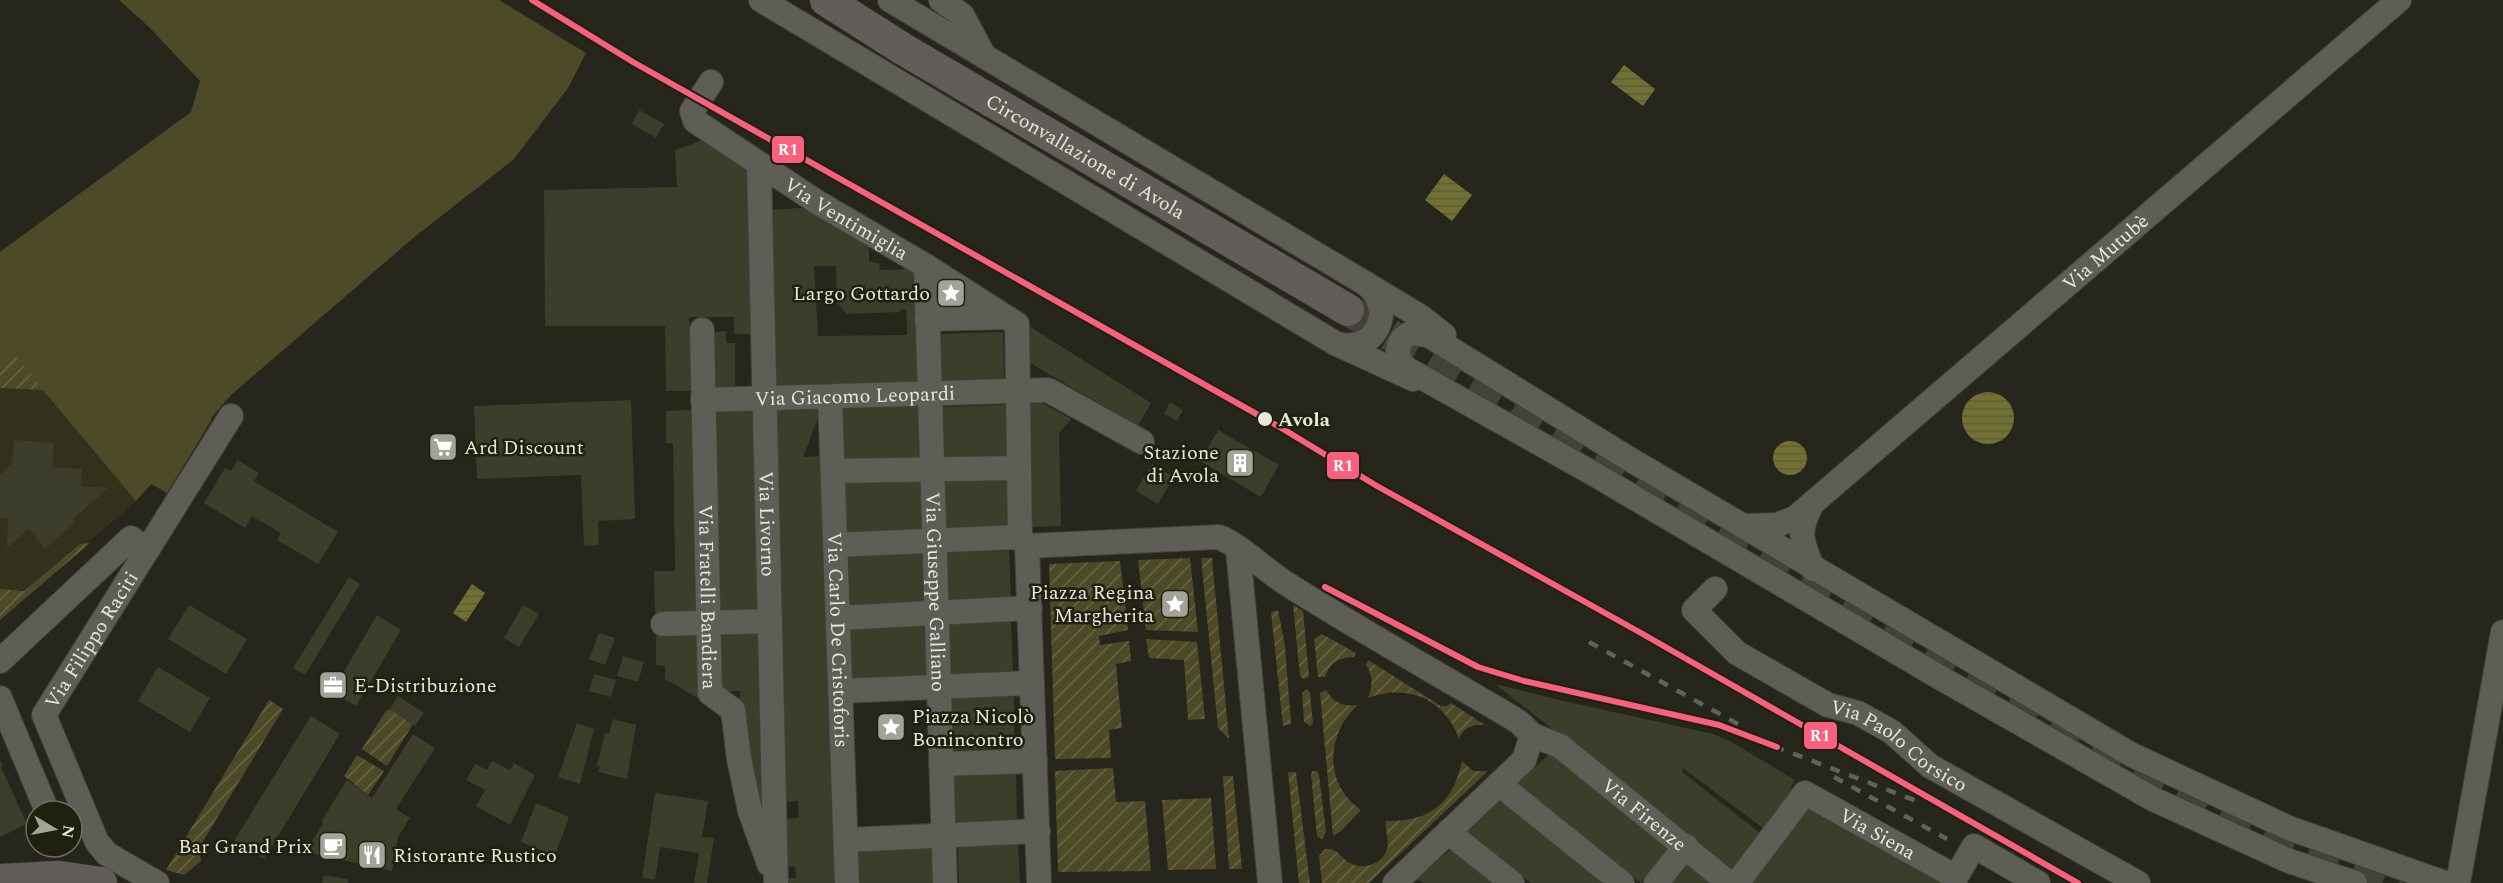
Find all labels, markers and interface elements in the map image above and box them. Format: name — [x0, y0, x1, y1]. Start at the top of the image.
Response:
street label: Circonvallazione di Avola — [980, 87, 1191, 227]
line badge: R1 — [771, 135, 805, 164]
text: R1 — [778, 138, 798, 162]
street label: Via Ventimiglia — [778, 170, 914, 268]
street label: Via Mutubè — [2056, 207, 2156, 298]
place icon: Largo Gottardo — [935, 277, 967, 309]
place label: Largo Gottardo — [793, 279, 930, 309]
street label: Via Giacomo Leopardi — [754, 379, 956, 414]
place label: Avola — [1278, 405, 1331, 435]
marker: Avola — [1256, 410, 1274, 428]
supermarket icon: Ard Discount — [427, 431, 459, 463]
place label: Ard Discount — [464, 433, 584, 463]
place label: Stazione di Avola — [1144, 438, 1219, 491]
building icon: Stazione di Avola — [1224, 447, 1256, 479]
line badge: R1 — [1326, 451, 1360, 480]
text: R1 — [1333, 454, 1353, 478]
street label: Via Livorno — [750, 471, 783, 577]
street label: Via Giuseppe Galliano — [917, 492, 953, 692]
street label: Via Fratelli Bandiera — [690, 504, 724, 690]
street label: Via Carlo De Cristoforis — [819, 532, 856, 748]
street label: Via Filippo Raciti — [38, 565, 146, 715]
place label: Piazza Regina Margherita — [1030, 578, 1154, 631]
place icon: Piazza Regina Margherita — [1159, 588, 1191, 620]
office icon: E-Distribuzione — [317, 669, 349, 701]
place label: E-Distribuzione — [354, 671, 497, 701]
street label: Via Paolo Corsico — [1827, 692, 1973, 800]
place label: Piazza Nicolò Bonincontro — [912, 702, 1034, 755]
place icon: Piazza Nicolò Bonincontro — [875, 711, 907, 743]
line badge: R1 — [1803, 721, 1838, 750]
text: R1 — [1810, 724, 1830, 748]
street label: Via Firenze — [1594, 771, 1693, 859]
north arrow — [24, 799, 84, 859]
street label: Via Siena — [1833, 801, 1921, 868]
text: N — [55, 823, 81, 840]
cafe icon: Bar Grand Prix — [317, 830, 349, 862]
place label: Bar Grand Prix — [178, 832, 312, 862]
restaurant icon: Ristorante Rustico — [356, 839, 388, 871]
place label: Ristorante Rustico — [393, 841, 557, 871]

